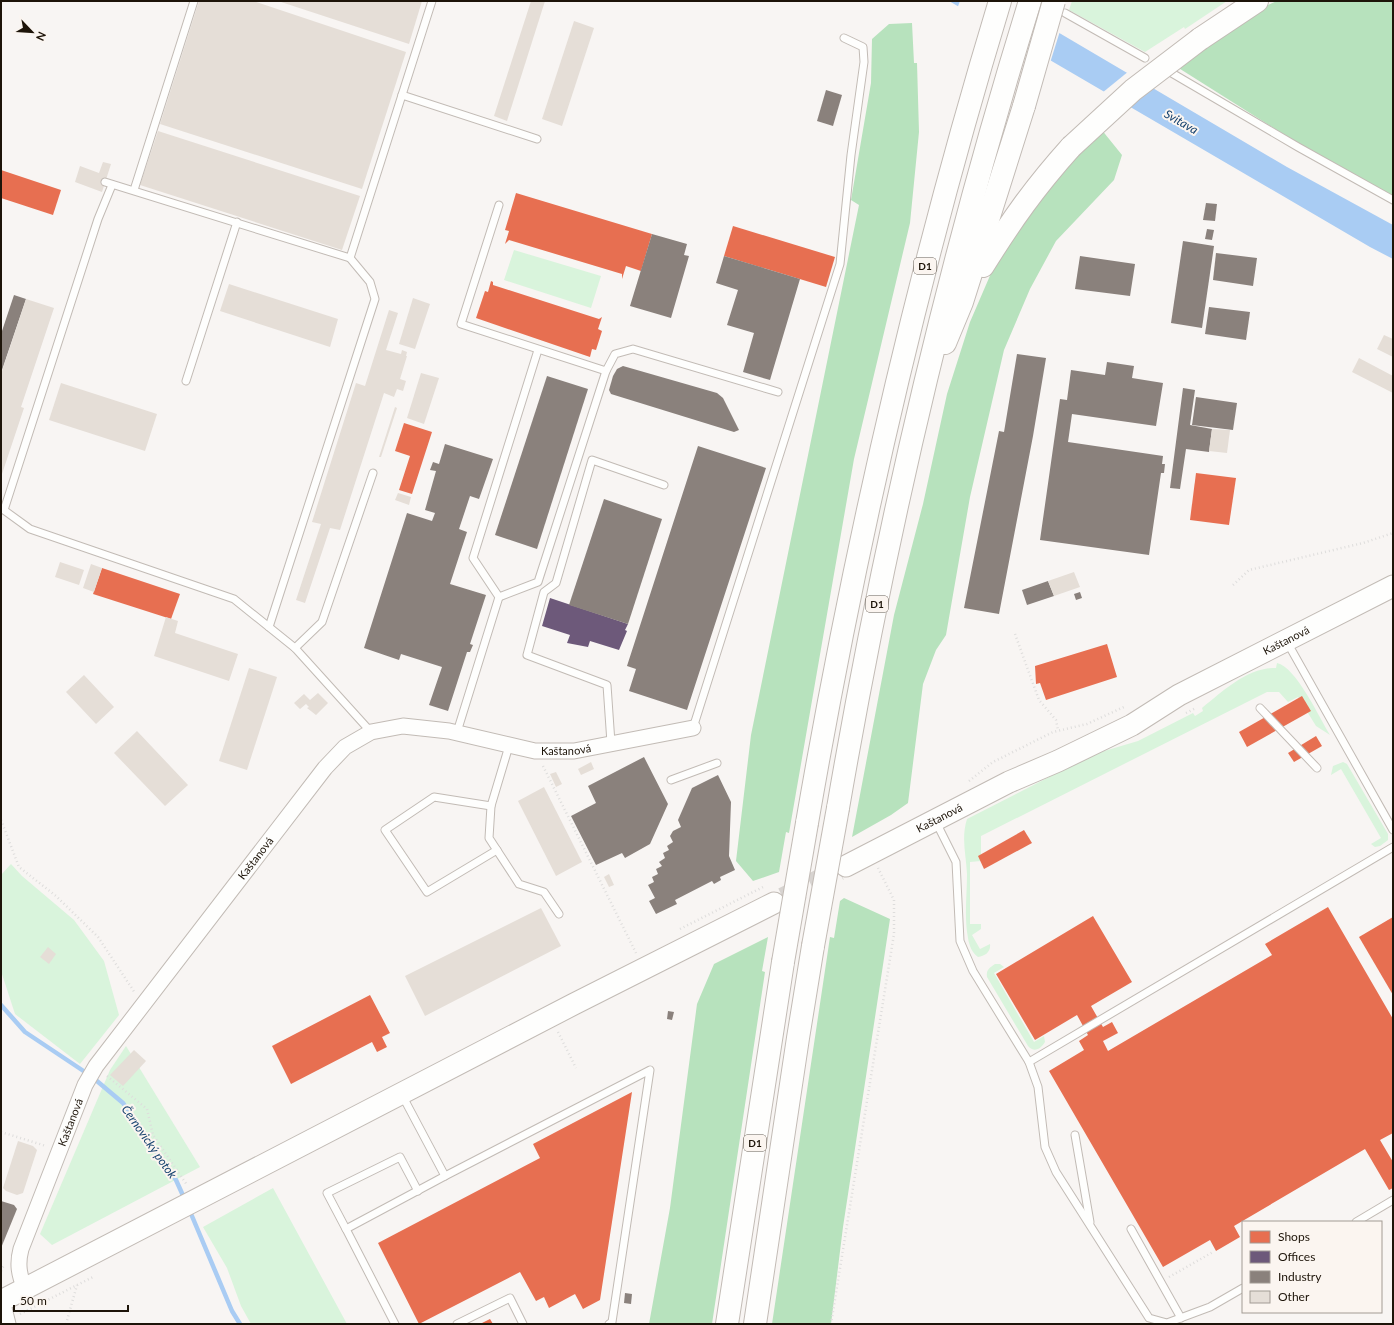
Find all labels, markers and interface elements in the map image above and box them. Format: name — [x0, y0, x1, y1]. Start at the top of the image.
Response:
north arrow — [12, 12, 52, 52]
text: N — [34, 30, 49, 43]
water label: Svitava — [1162, 106, 1201, 137]
road number: D1 — [914, 258, 936, 274]
road number: D1 — [866, 596, 888, 612]
street label: Kaštanová — [1261, 623, 1311, 657]
street label: Kaštanová — [541, 741, 592, 757]
street label: Kaštanová — [914, 800, 964, 835]
street label: Kaštanová — [235, 834, 276, 882]
street label: Kaštanová — [55, 1096, 85, 1148]
water label: Černovický potok — [119, 1102, 180, 1181]
road number: D1 — [744, 1135, 766, 1151]
legend — [1242, 1221, 1382, 1313]
text: Shops — [1278, 1229, 1310, 1244]
text: Offices — [1278, 1249, 1315, 1264]
text: Industry — [1278, 1269, 1322, 1284]
scale bar — [14, 1287, 128, 1313]
text: Other — [1278, 1289, 1310, 1304]
text: 50 m — [20, 1293, 47, 1308]

